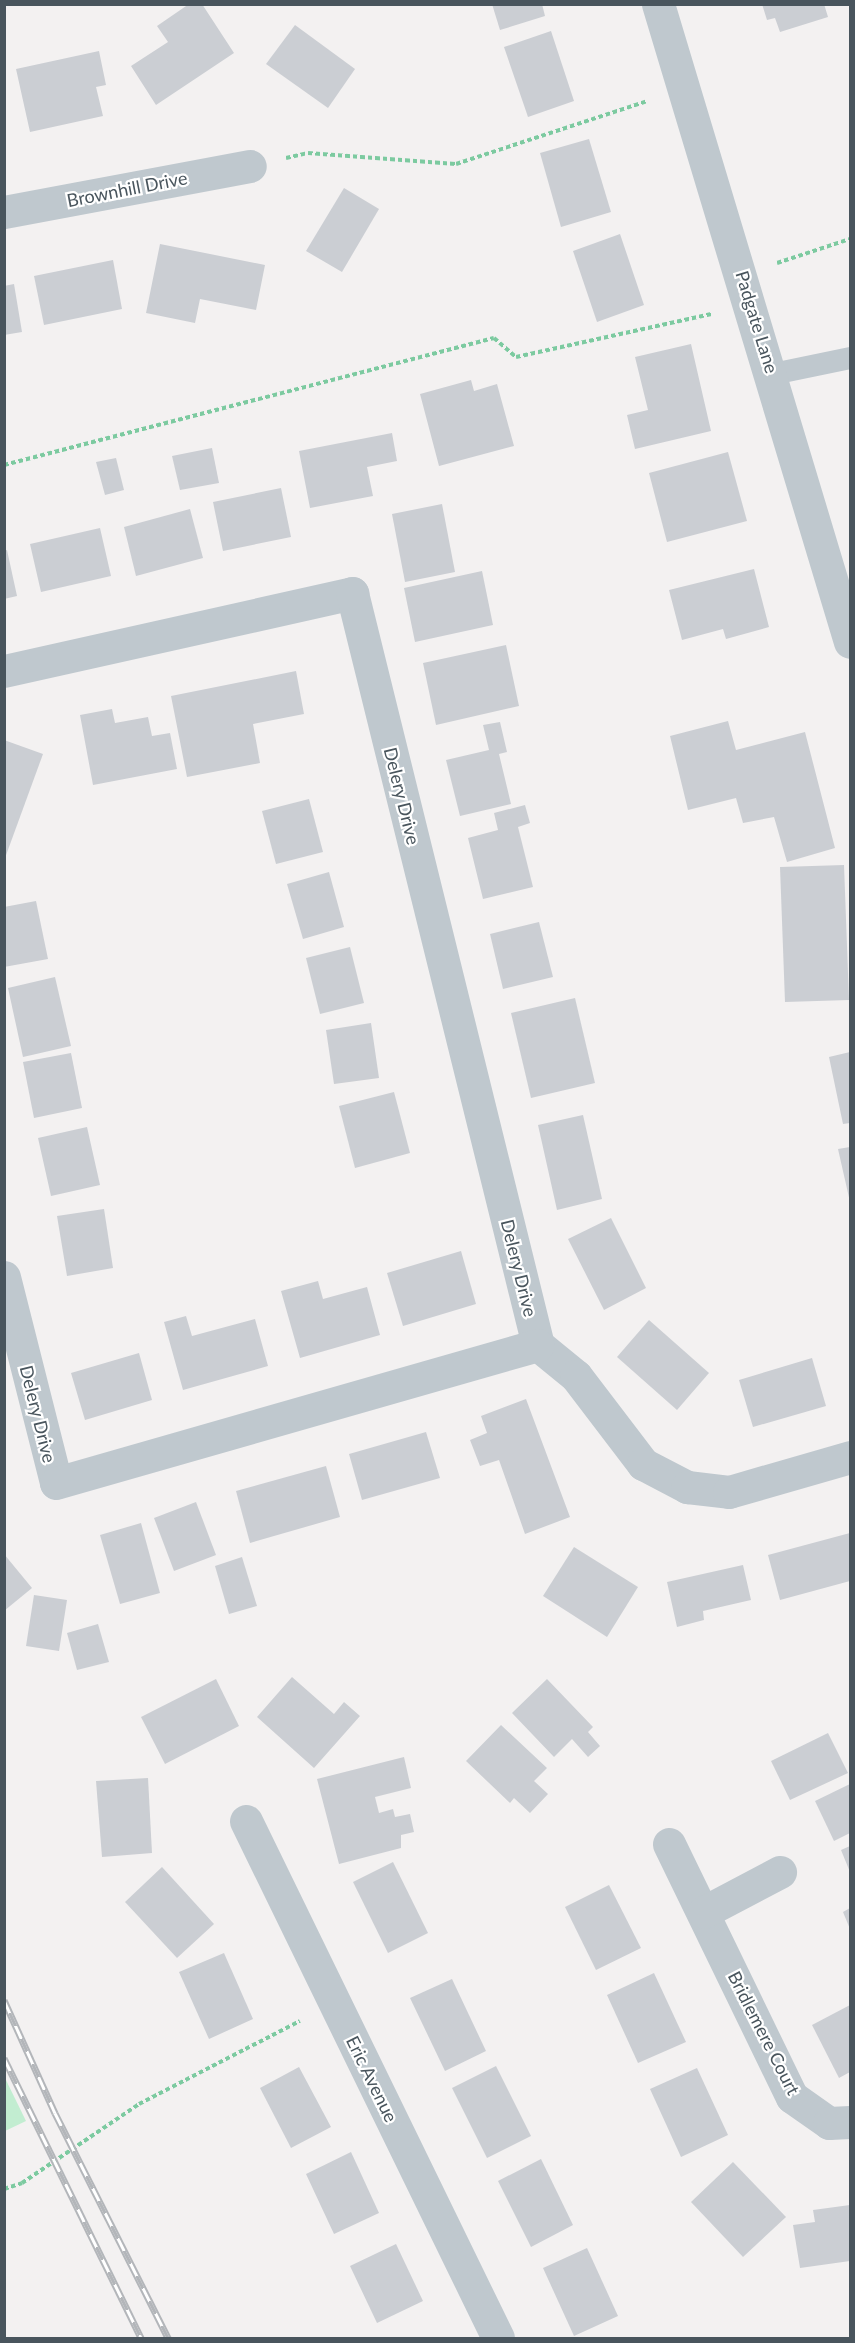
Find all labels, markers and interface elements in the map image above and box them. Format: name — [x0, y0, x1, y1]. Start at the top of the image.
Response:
street label: Brownhill Drive — [65, 167, 189, 211]
street label: Padgate Lane — [731, 268, 783, 376]
street label: Delery Drive — [379, 745, 425, 847]
street label: Delery Drive — [496, 1217, 542, 1319]
street label: Delery Drive — [15, 1363, 61, 1465]
street label: Bridlemere Court — [724, 1968, 804, 2098]
street label: Eric Avenue — [342, 2032, 402, 2126]

